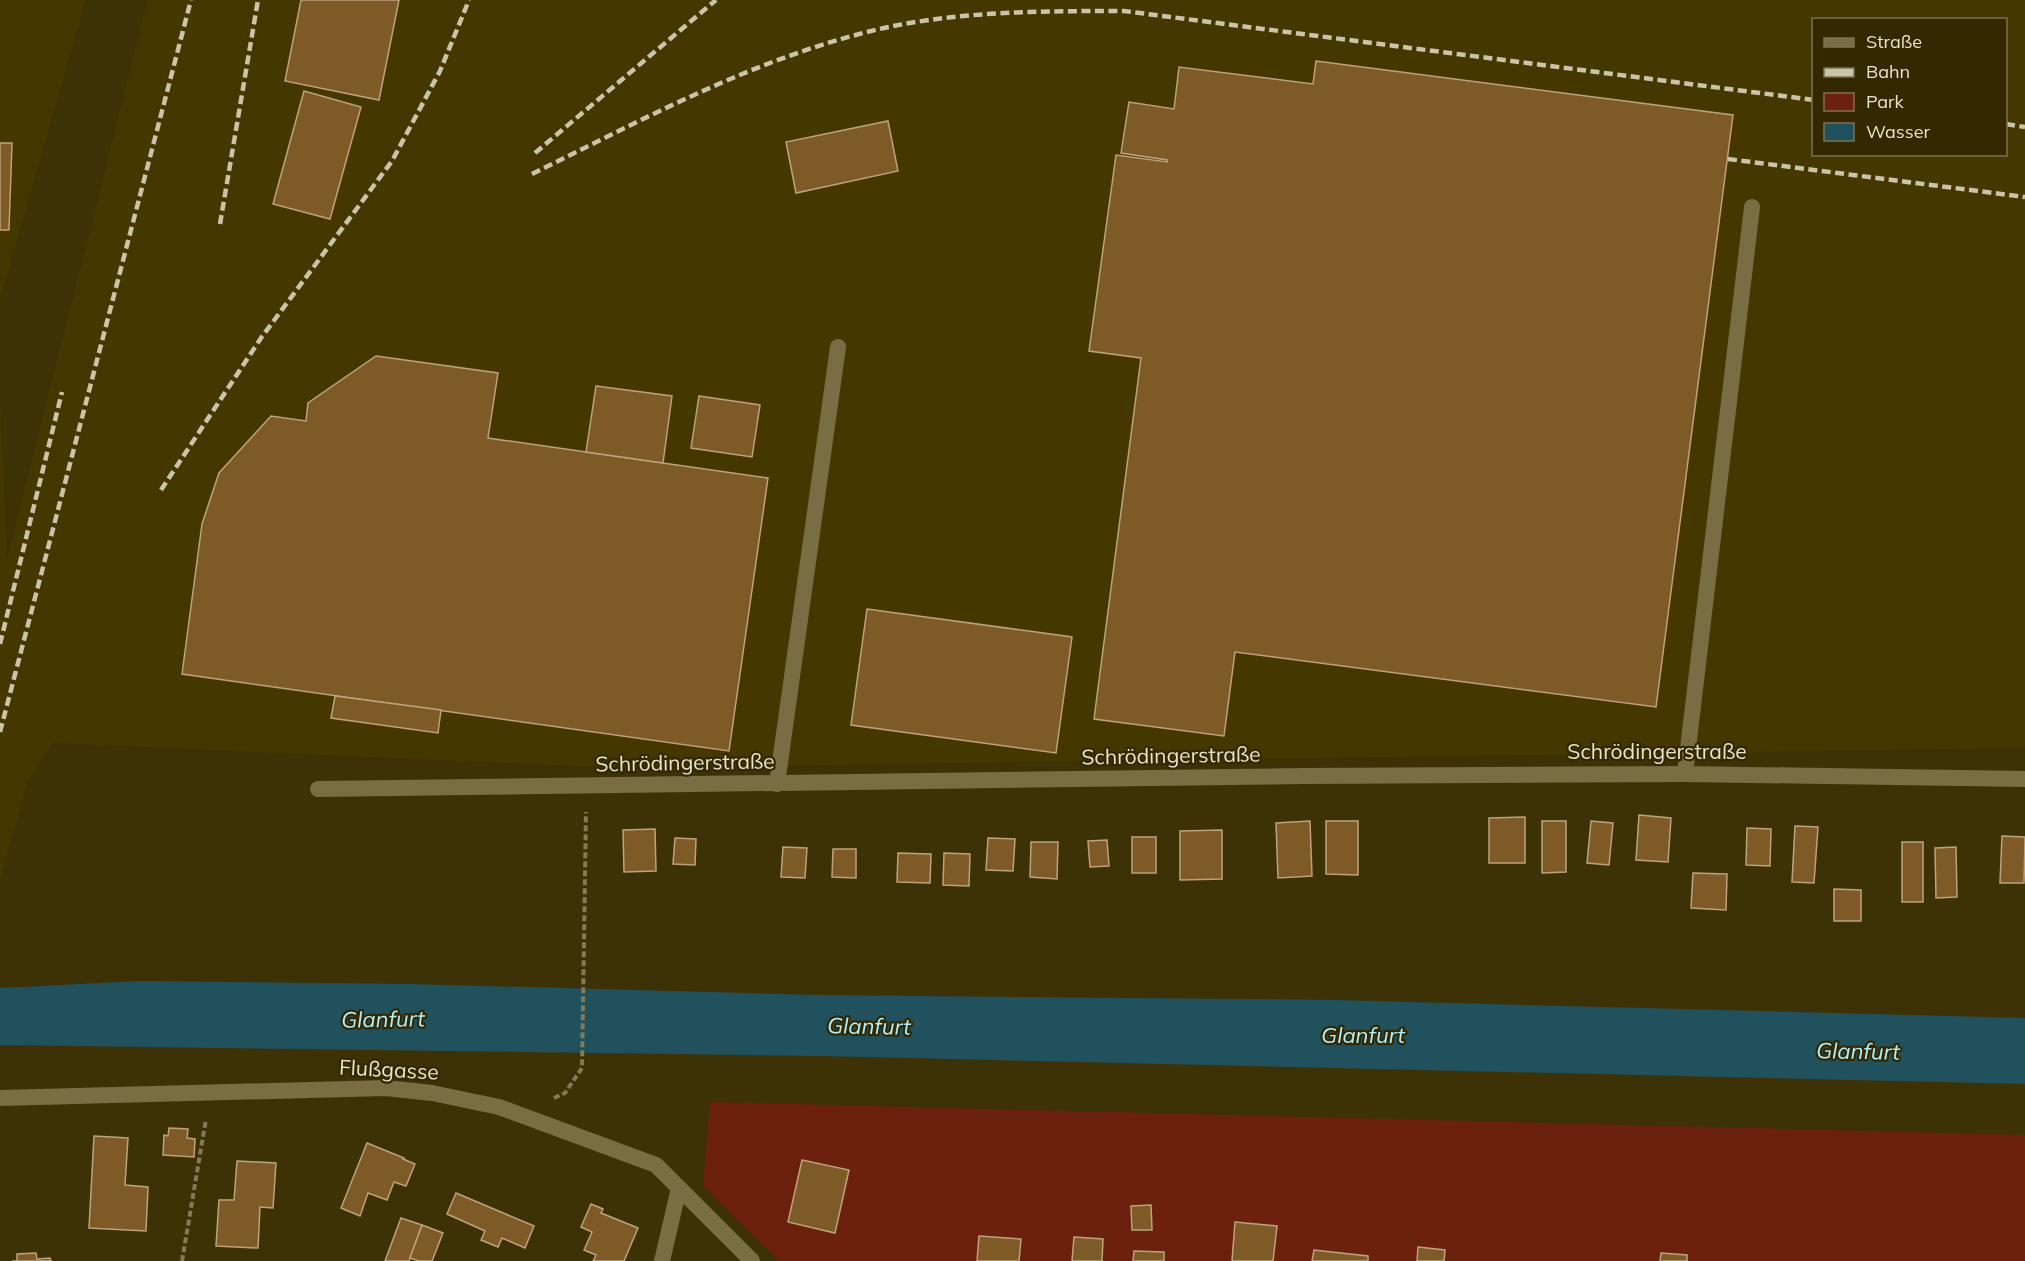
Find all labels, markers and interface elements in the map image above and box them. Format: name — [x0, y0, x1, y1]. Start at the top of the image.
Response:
legend — [1812, 18, 2007, 156]
text: Straße — [1866, 30, 1922, 53]
text: Bahn — [1866, 60, 1910, 83]
text: Park — [1866, 90, 1905, 113]
text: Wasser — [1866, 120, 1930, 143]
street label: Schrödingerstraße — [1567, 738, 1747, 764]
street label: Schrödingerstraße — [1081, 740, 1261, 770]
street label: Schrödingerstraße — [595, 747, 775, 777]
water label: Glanfurt — [341, 1004, 426, 1034]
water label: Glanfurt — [827, 1011, 912, 1041]
water label: Glanfurt — [1321, 1021, 1406, 1049]
water label: Glanfurt — [1816, 1036, 1901, 1066]
street label: Flußgasse — [339, 1053, 440, 1085]

